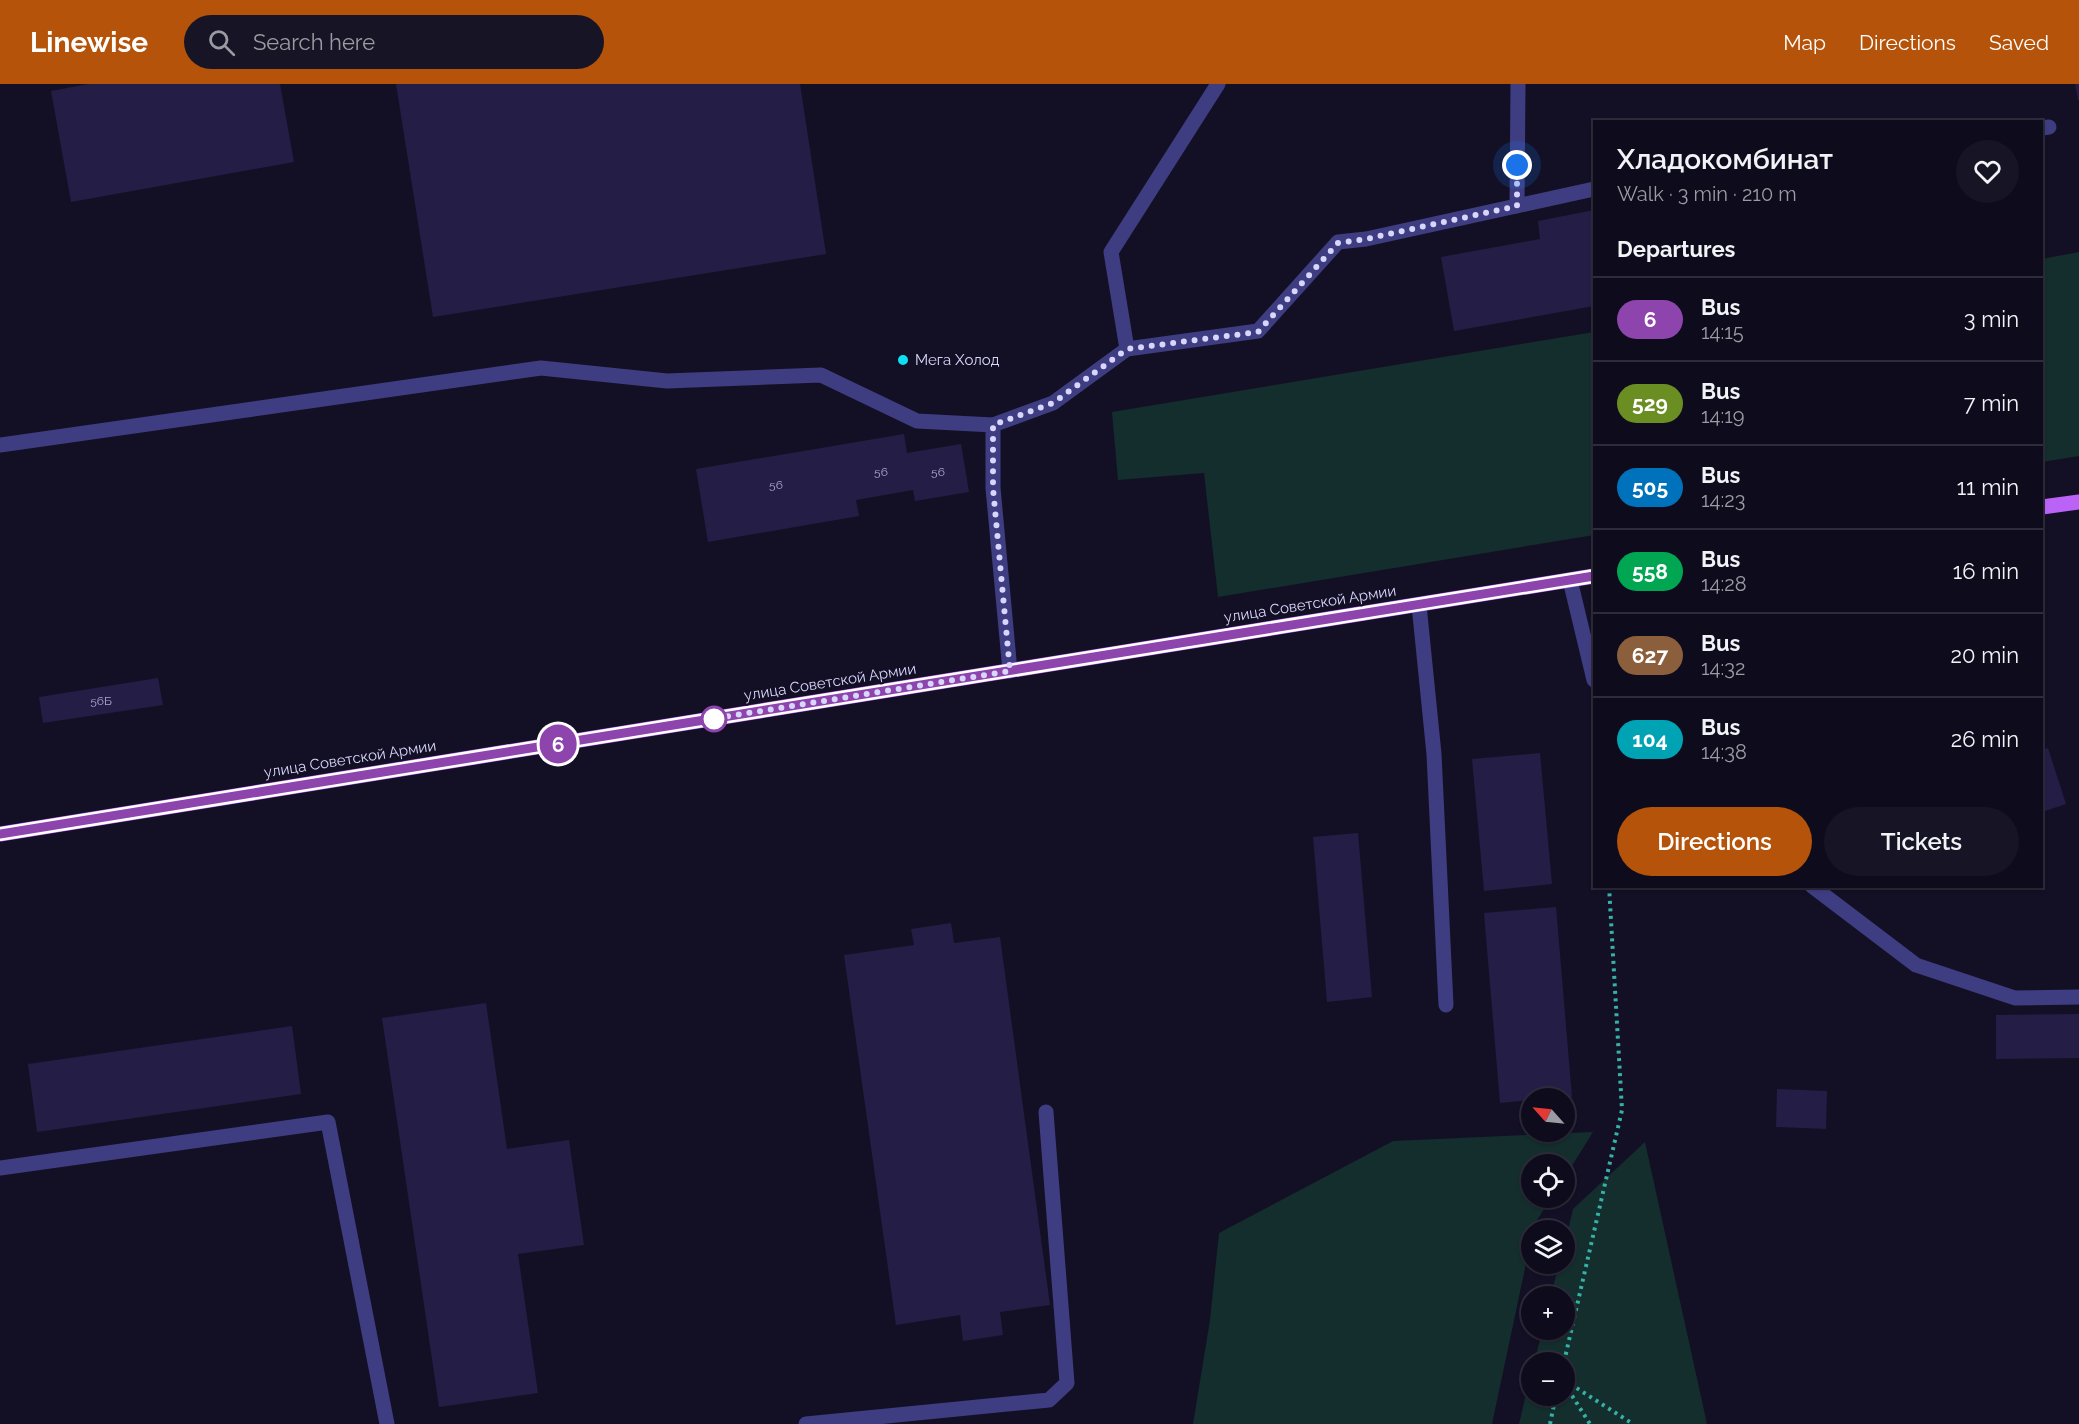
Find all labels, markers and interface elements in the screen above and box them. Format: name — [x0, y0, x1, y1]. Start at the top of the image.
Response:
search box — [184, 15, 604, 69]
text: Linewise — [30, 26, 148, 59]
icon: search — [205, 26, 238, 59]
text: Search here — [253, 29, 375, 55]
text: Map — [1783, 30, 1826, 55]
text: Directions — [1859, 30, 1956, 55]
text: Saved — [1989, 30, 2049, 55]
button: heart — [1956, 140, 2019, 203]
text: Хладокомбинат — [1617, 143, 1833, 176]
your location — [1502, 150, 1532, 180]
text: Walk · 3 min · 210 m — [1617, 182, 1797, 206]
text: Departures — [1617, 236, 1735, 262]
text: Bus — [1701, 294, 1740, 320]
text: 3 min — [1964, 306, 2019, 332]
text: 6 — [1644, 307, 1656, 332]
text: 14:15 — [1701, 320, 1744, 344]
place label: Мега Холод — [915, 351, 1000, 369]
marker: Мега Холод — [896, 353, 910, 367]
text: Bus — [1701, 378, 1740, 404]
text: 7 min — [1964, 390, 2019, 416]
text: 529 — [1632, 391, 1668, 416]
text: 14:19 — [1701, 404, 1745, 428]
text: Bus — [1701, 462, 1740, 488]
house number: 56 — [874, 465, 888, 479]
house number: 56 — [931, 465, 945, 479]
text: 11 min — [1957, 474, 2019, 500]
text: 505 — [1632, 475, 1668, 500]
house number: 56 — [769, 478, 783, 492]
text: 14:23 — [1701, 488, 1745, 512]
text: Bus — [1701, 546, 1740, 572]
text: 16 min — [1953, 558, 2019, 584]
text: 558 — [1632, 559, 1668, 584]
text: 14:28 — [1701, 572, 1747, 596]
street label: улица Советской Армии — [1223, 581, 1397, 627]
text: Bus — [1701, 630, 1740, 656]
text: 20 min — [1951, 642, 2019, 668]
text: 627 — [1632, 643, 1668, 668]
text: 14:32 — [1701, 656, 1745, 680]
street label: улица Советской Армии — [743, 659, 917, 705]
house number: 56Б — [90, 694, 112, 708]
unlabelled marker — [701, 706, 727, 732]
text: Bus — [1701, 714, 1740, 740]
line badge: 6 — [538, 724, 578, 764]
text: 26 min — [1951, 726, 2019, 752]
text: 104 — [1632, 727, 1668, 752]
text: 6 — [552, 732, 564, 757]
street label: улица Советской Армии — [263, 736, 437, 782]
text: 14:38 — [1701, 740, 1747, 764]
button: Directions — [1617, 807, 1812, 876]
button: Tickets — [1824, 807, 2019, 876]
north arrow — [1521, 1088, 1575, 1142]
map controls — [1521, 1088, 1575, 1406]
button: locate — [1521, 1154, 1575, 1208]
button: layers — [1521, 1220, 1575, 1274]
button: + — [1521, 1286, 1575, 1340]
button: − — [1521, 1352, 1575, 1406]

